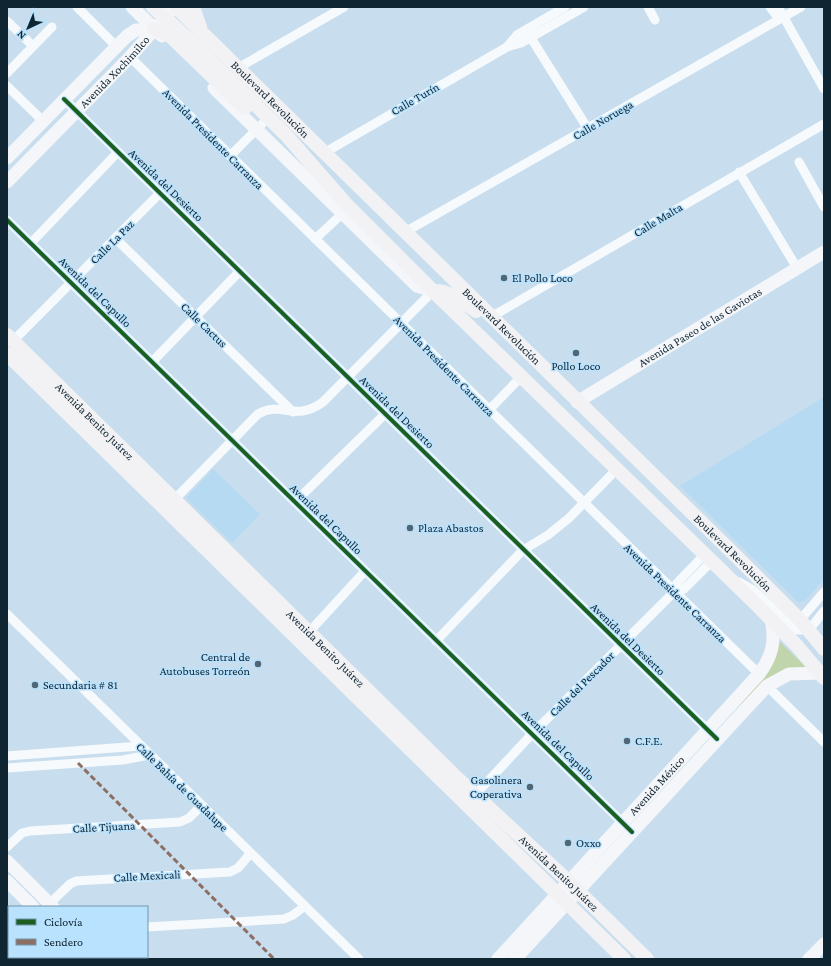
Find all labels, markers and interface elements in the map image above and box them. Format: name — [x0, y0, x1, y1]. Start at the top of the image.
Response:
north arrow — [8, 8, 48, 48]
text: N — [14, 28, 28, 42]
street label: Avenida Xochimilco — [77, 33, 153, 111]
street label: Boulevard Revolución — [228, 58, 313, 141]
street label: Calle Turín — [389, 79, 442, 118]
street label: Avenida Presidente Carranza — [160, 86, 267, 193]
street label: Calle Noruega — [570, 97, 636, 143]
street label: Avenida del Desierto — [126, 146, 206, 224]
street label: Calle Malta — [631, 200, 685, 240]
street label: Calle La Paz — [87, 217, 137, 267]
street label: Avenida del Capullo — [56, 254, 134, 330]
place label: El Pollo Loco — [512, 271, 573, 285]
marker: El Pollo Loco — [499, 273, 509, 283]
street label: Avenida Paseo de las Gaviotas — [636, 284, 765, 370]
street label: Boulevard Revolución — [460, 285, 544, 368]
street label: Calle Cactus — [178, 299, 230, 351]
street label: Avenida Presidente Carranza — [391, 313, 498, 420]
marker: Pollo Loco — [571, 348, 581, 358]
place label: Pollo Loco — [551, 359, 601, 373]
street label: Avenida del Desierto — [357, 373, 437, 451]
street label: Avenida Benito Juárez — [53, 380, 137, 463]
street label: Avenida del Capullo — [287, 481, 365, 557]
street label: Boulevard Revolución — [691, 512, 775, 595]
place label: Plaza Abastos — [418, 521, 484, 535]
marker: Plaza Abastos — [405, 523, 415, 533]
street label: Avenida Presidente Carranza — [621, 540, 729, 646]
street label: Avenida del Desierto — [588, 600, 668, 678]
street label: Avenida Benito Juárez — [283, 607, 368, 690]
street label: Calle del Pescador — [547, 648, 618, 719]
place label: Central de Autobuses Torreón — [160, 650, 251, 678]
marker: Central de Autobuses Torreón — [253, 659, 263, 669]
place label: Secundaria # 81 — [43, 678, 118, 692]
marker: Secundaria # 81 — [30, 680, 40, 690]
street label: Avenida del Capullo — [519, 707, 597, 783]
place label: C.F.E. — [635, 734, 663, 748]
marker: C.F.E. — [622, 736, 632, 746]
street label: Calle Bahía de Guadalupe — [133, 740, 231, 834]
street label: Avenida México — [626, 753, 687, 818]
place label: Gasolinera Coperativa — [470, 773, 522, 801]
marker: Gasolinera Coperativa — [525, 782, 535, 792]
street label: Calle Tijuana — [72, 818, 136, 836]
street label: Avenida Benito Juárez — [516, 832, 602, 914]
place label: Oxxo — [576, 836, 601, 850]
marker: Oxxo — [563, 838, 573, 848]
street label: Calle Mexicali — [113, 867, 181, 885]
legend — [8, 906, 148, 958]
text: Ciclovía — [44, 915, 83, 929]
text: Sendero — [44, 935, 83, 949]

